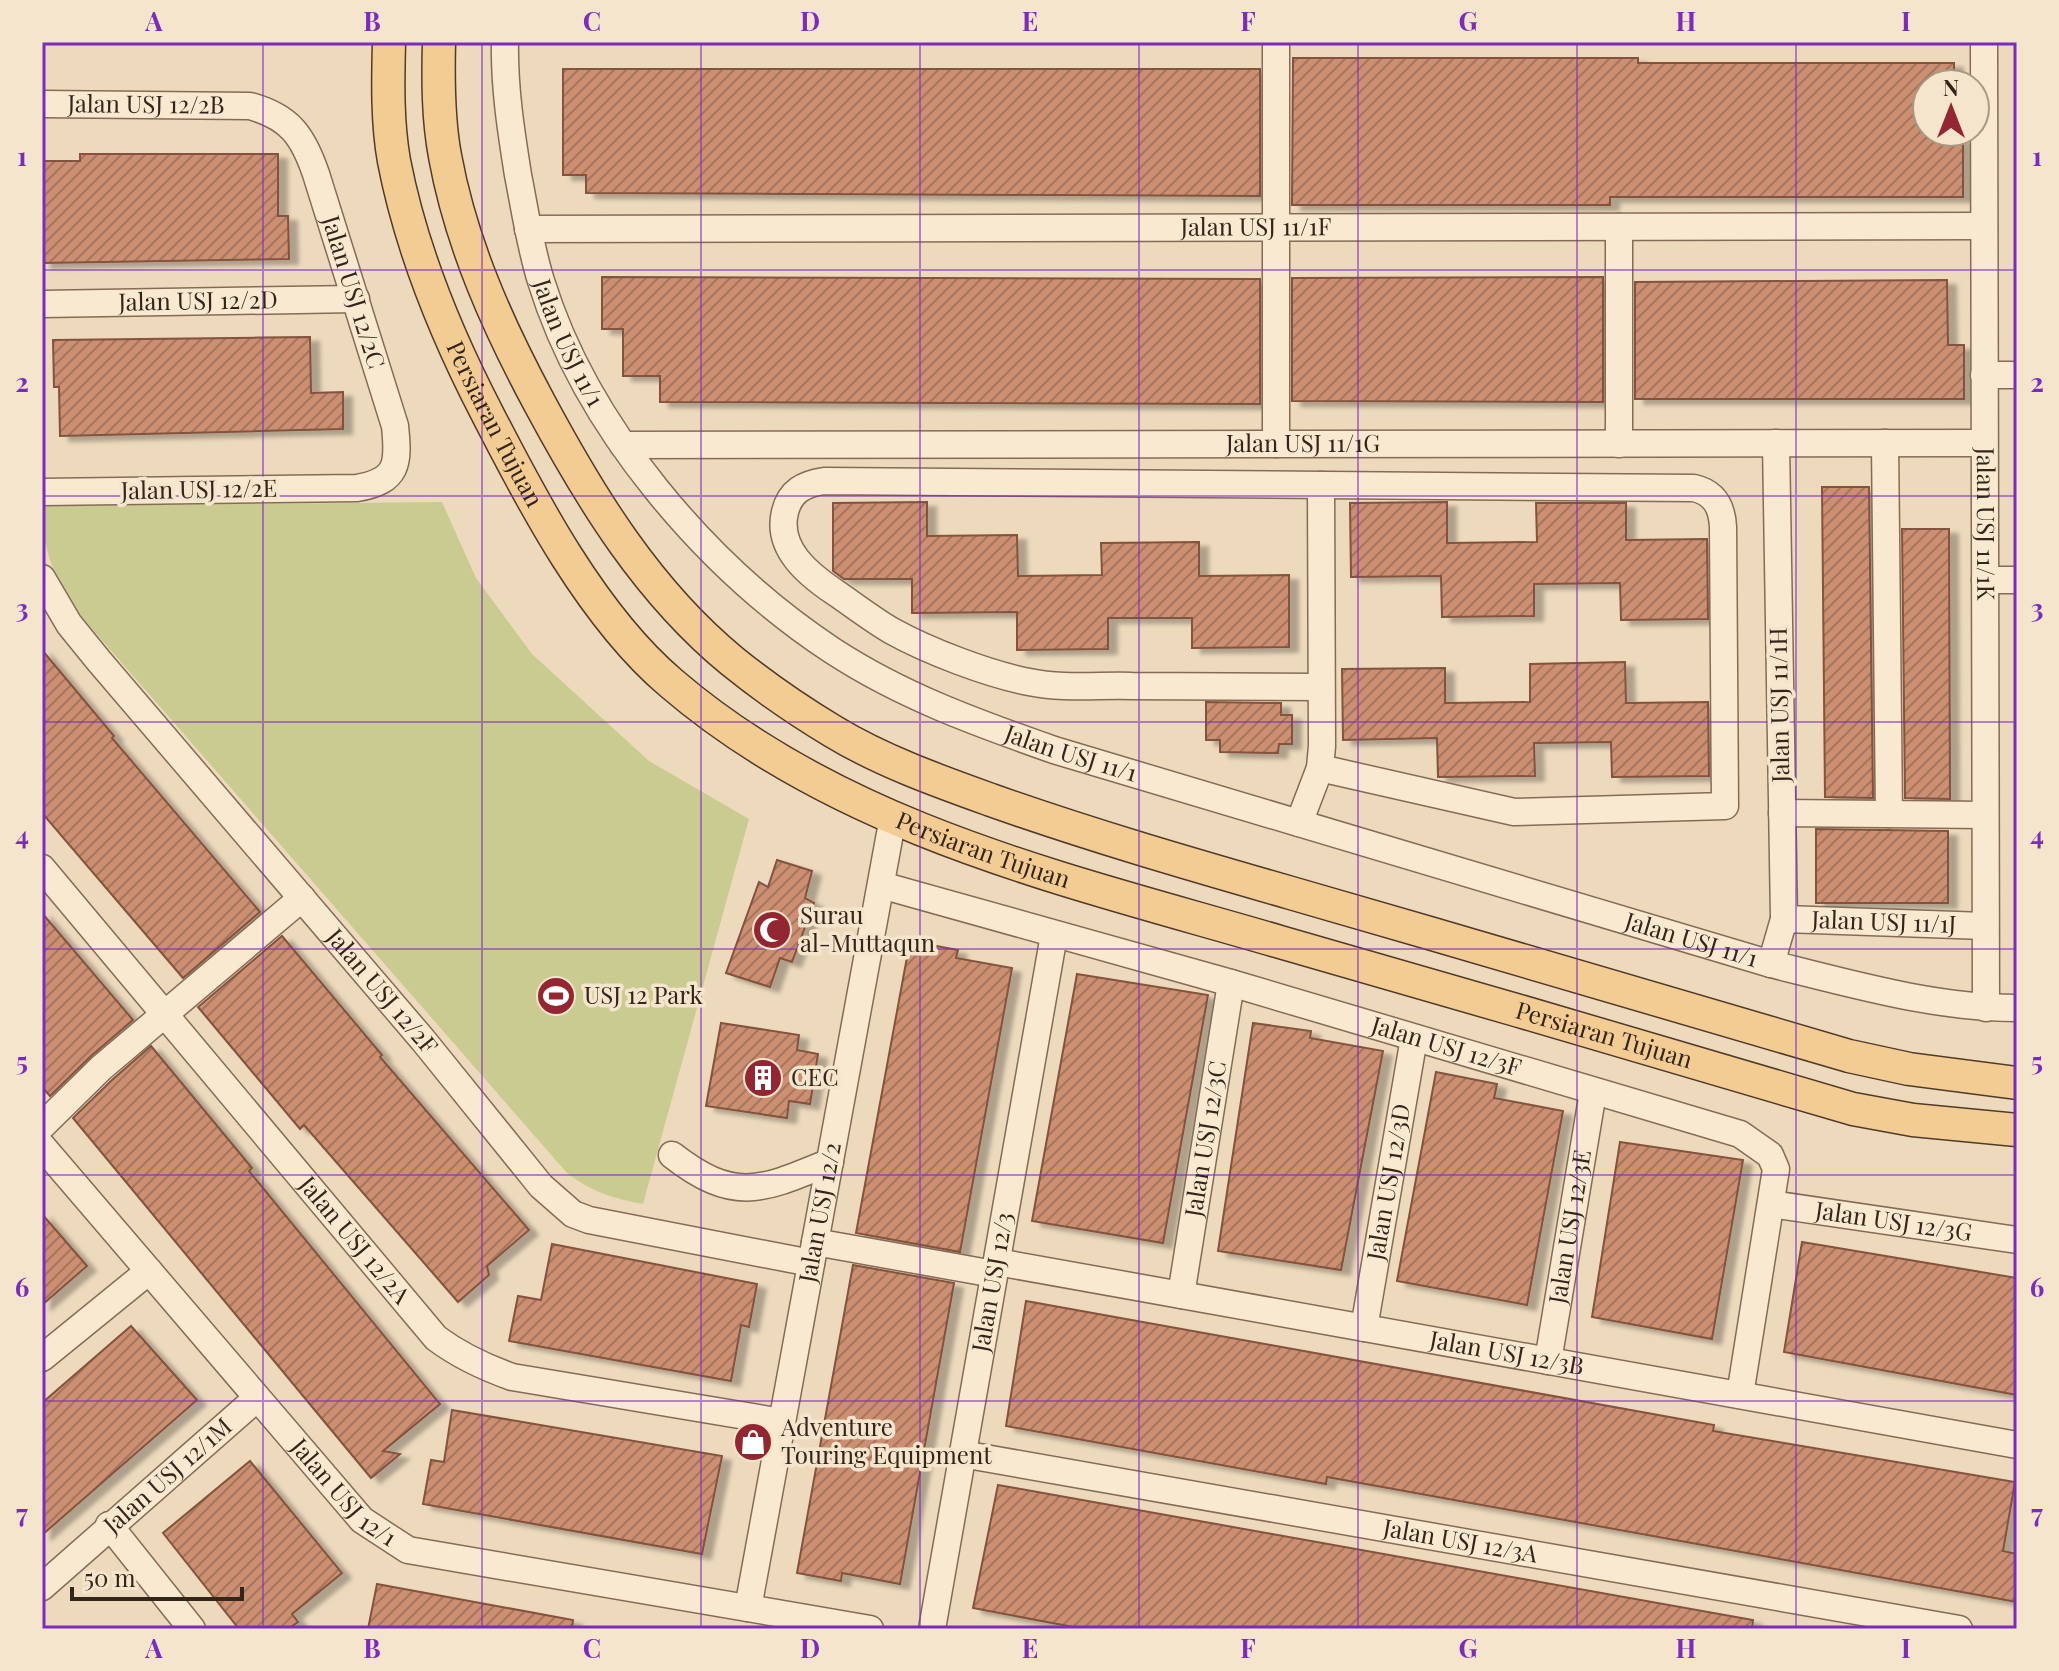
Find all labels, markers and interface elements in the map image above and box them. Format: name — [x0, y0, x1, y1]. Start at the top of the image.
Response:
text: A — [144, 3, 163, 38]
text: B — [363, 3, 381, 38]
text: C — [583, 3, 601, 38]
text: D — [800, 3, 820, 38]
text: E — [1022, 3, 1038, 38]
text: F — [1240, 3, 1256, 38]
text: G — [1458, 3, 1478, 38]
text: H — [1676, 3, 1696, 38]
text: I — [1901, 3, 1911, 38]
north arrow — [1911, 68, 1991, 148]
text: N — [1943, 72, 1959, 102]
street label: Jalan USJ 12/2B — [66, 86, 225, 120]
text: 1 — [17, 138, 27, 173]
text: 1 — [2032, 138, 2042, 173]
street label: Jalan USJ 11/1F — [1180, 209, 1331, 242]
street label: Jalan USJ 12/2C — [316, 210, 394, 372]
street label: Jalan USJ 11/1 — [527, 274, 613, 412]
street label: Jalan USJ 12/2D — [117, 282, 278, 317]
street label: Persiaran Tujuan — [440, 335, 552, 512]
text: 2 — [15, 364, 29, 399]
text: 2 — [2030, 364, 2044, 399]
street label: Jalan USJ 11/1G — [1225, 426, 1380, 458]
street label: Jalan USJ 11/1K — [1971, 447, 2003, 601]
street label: Jalan USJ 12/2E — [119, 471, 277, 505]
text: 3 — [16, 590, 28, 625]
text: 3 — [2031, 590, 2043, 625]
street label: Jalan USJ 11/1H — [1761, 627, 1795, 784]
street label: Jalan USJ 11/1 — [1000, 715, 1141, 788]
street label: Persiaran Tujuan — [892, 803, 1074, 894]
text: 4 — [15, 817, 29, 852]
text: 4 — [2030, 817, 2044, 852]
place label: Surau al-Muttaqun — [800, 898, 935, 958]
street label: Jalan USJ 11/1J — [1810, 902, 1957, 939]
street label: Jalan USJ 11/1 — [1621, 903, 1762, 973]
mosque icon: Surau al-Muttaqun — [751, 909, 793, 951]
street label: Jalan USJ 12/2F — [320, 920, 446, 1060]
sports icon: USJ 12 Park — [535, 975, 577, 1017]
place label: USJ 12 Park — [584, 978, 704, 1010]
street label: Persiaran Tujuan — [1512, 993, 1697, 1075]
street label: Jalan USJ 12/3F — [1367, 1007, 1526, 1082]
text: 5 — [16, 1043, 28, 1078]
text: 5 — [2031, 1043, 2043, 1078]
building icon: CEC — [742, 1057, 784, 1099]
street label: Jalan USJ 12/3C — [1176, 1058, 1232, 1220]
place label: CEC — [791, 1060, 839, 1092]
street label: Jalan USJ 12/3D — [1358, 1101, 1416, 1264]
street label: Jalan USJ 12/2 — [790, 1140, 847, 1286]
street label: Jalan USJ 12/3E — [1540, 1147, 1597, 1307]
street label: Jalan USJ 12/2A — [292, 1168, 419, 1310]
street label: Jalan USJ 12/3G — [1812, 1193, 1975, 1247]
street label: Jalan USJ 12/3 — [963, 1210, 1019, 1355]
text: 6 — [15, 1269, 29, 1304]
text: 6 — [2030, 1269, 2044, 1304]
street label: Jalan USJ 12/3B — [1427, 1322, 1587, 1381]
street label: Jalan USJ 12/1M — [95, 1410, 238, 1540]
place label: Adventure Touring Equipment — [780, 1410, 992, 1470]
shop icon: Adventure Touring Equipment — [732, 1421, 774, 1463]
street label: Jalan USJ 12/1 — [284, 1430, 403, 1552]
text: 7 — [16, 1495, 28, 1530]
text: 7 — [2031, 1495, 2043, 1530]
street label: Jalan USJ 12/3A — [1380, 1510, 1541, 1569]
scale bar — [72, 1551, 242, 1601]
text: 50 m — [84, 1561, 136, 1593]
text: A — [144, 1630, 163, 1665]
text: B — [363, 1630, 381, 1665]
text: C — [583, 1630, 601, 1665]
text: D — [800, 1630, 820, 1665]
text: E — [1022, 1630, 1038, 1665]
text: F — [1240, 1630, 1256, 1665]
text: G — [1458, 1630, 1478, 1665]
text: H — [1676, 1630, 1696, 1665]
text: I — [1901, 1630, 1911, 1665]

